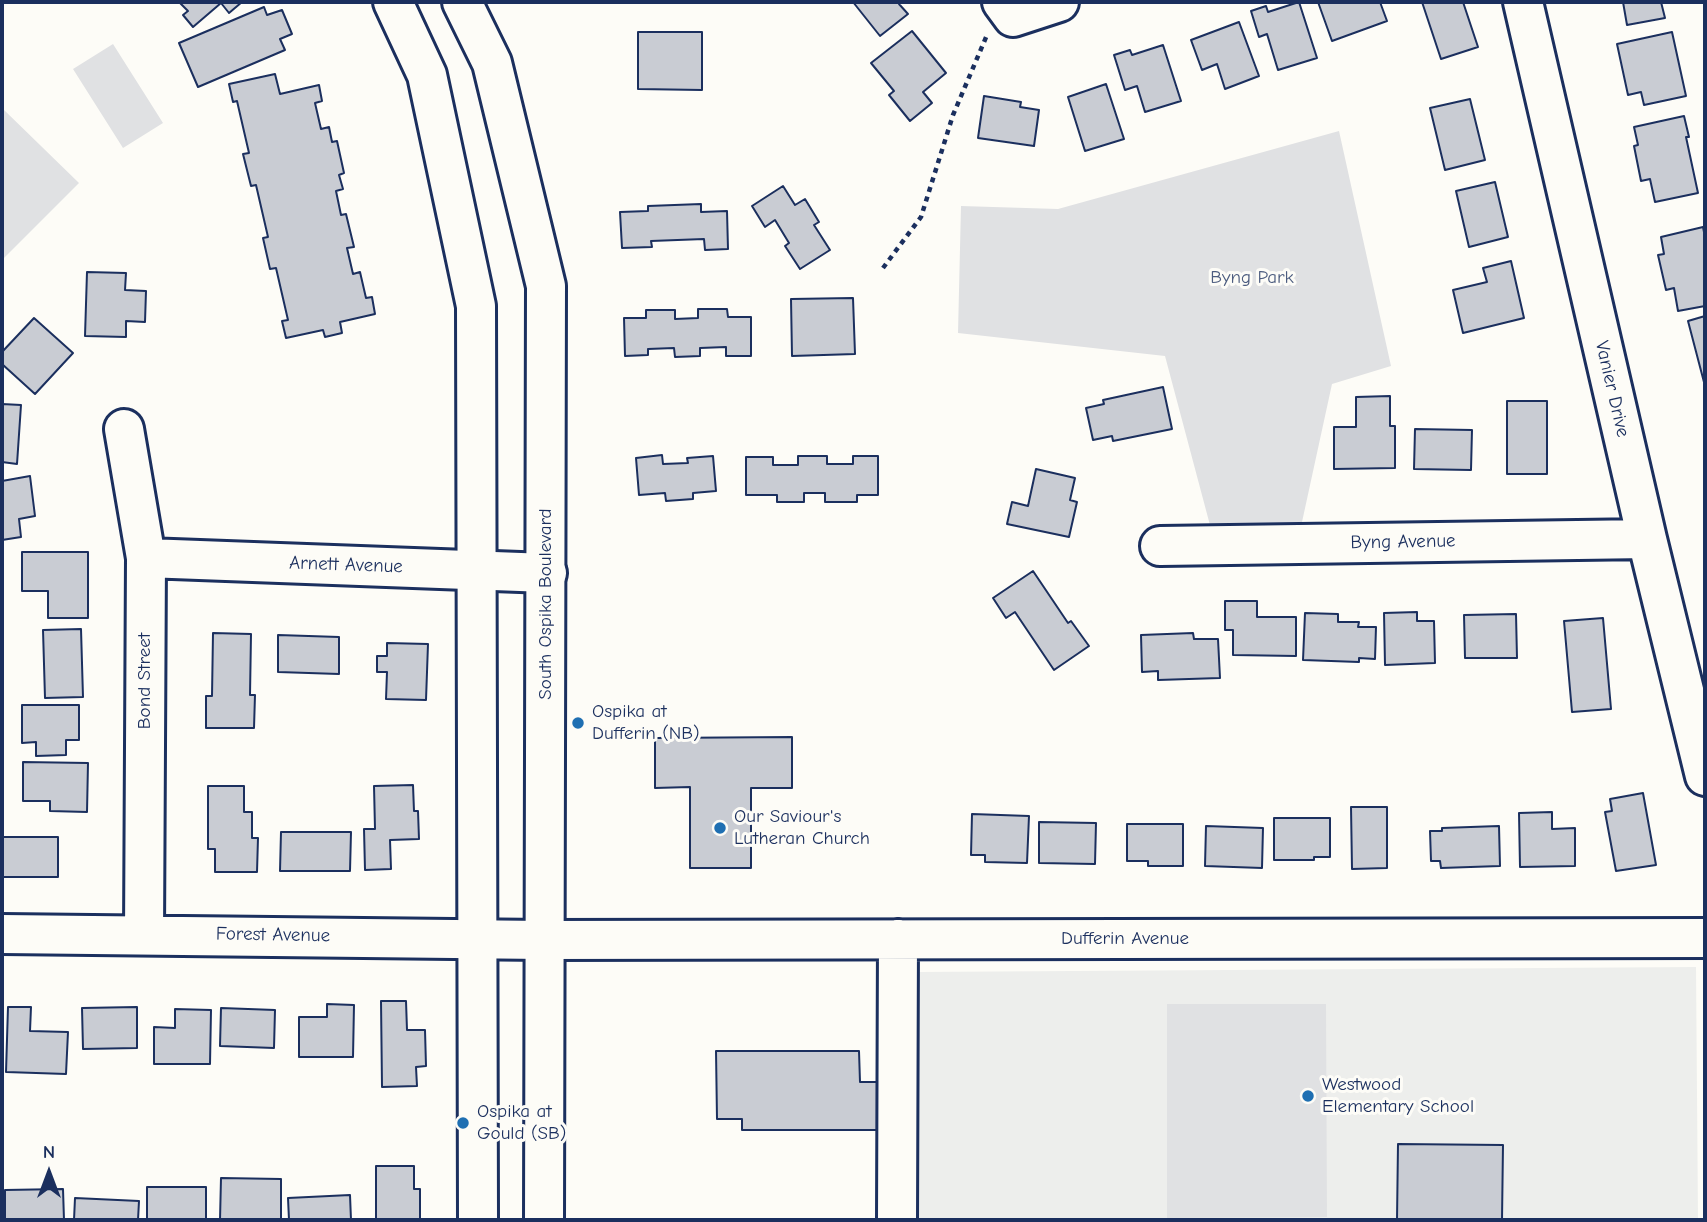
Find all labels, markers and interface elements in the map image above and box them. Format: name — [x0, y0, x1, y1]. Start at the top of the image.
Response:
park label: Byng Park — [1210, 267, 1294, 289]
street label: Vanier Drive — [1590, 339, 1634, 439]
street label: South Ospika Boulevard — [535, 508, 557, 700]
street label: Byng Avenue — [1350, 530, 1456, 554]
street label: Arnett Avenue — [289, 552, 403, 578]
street label: Bond Street — [134, 633, 156, 729]
place label: Ospika at Dufferin (NB) — [592, 701, 700, 745]
marker: Ospika at Dufferin (NB) — [570, 715, 586, 731]
place label: Our Saviour's Lutheran Church — [734, 806, 870, 850]
marker: Our Saviour's Lutheran Church — [712, 820, 728, 836]
street label: Forest Avenue — [216, 923, 330, 947]
street label: Dufferin Avenue — [1061, 928, 1189, 950]
place label: Westwood Elementary School — [1322, 1074, 1474, 1118]
marker: Westwood Elementary School — [1300, 1088, 1316, 1104]
place label: Ospika at Gould (SB) — [477, 1101, 566, 1145]
marker: Ospika at Gould (SB) — [455, 1115, 471, 1131]
north arrow — [14, 1138, 84, 1208]
text: N — [43, 1141, 55, 1163]

